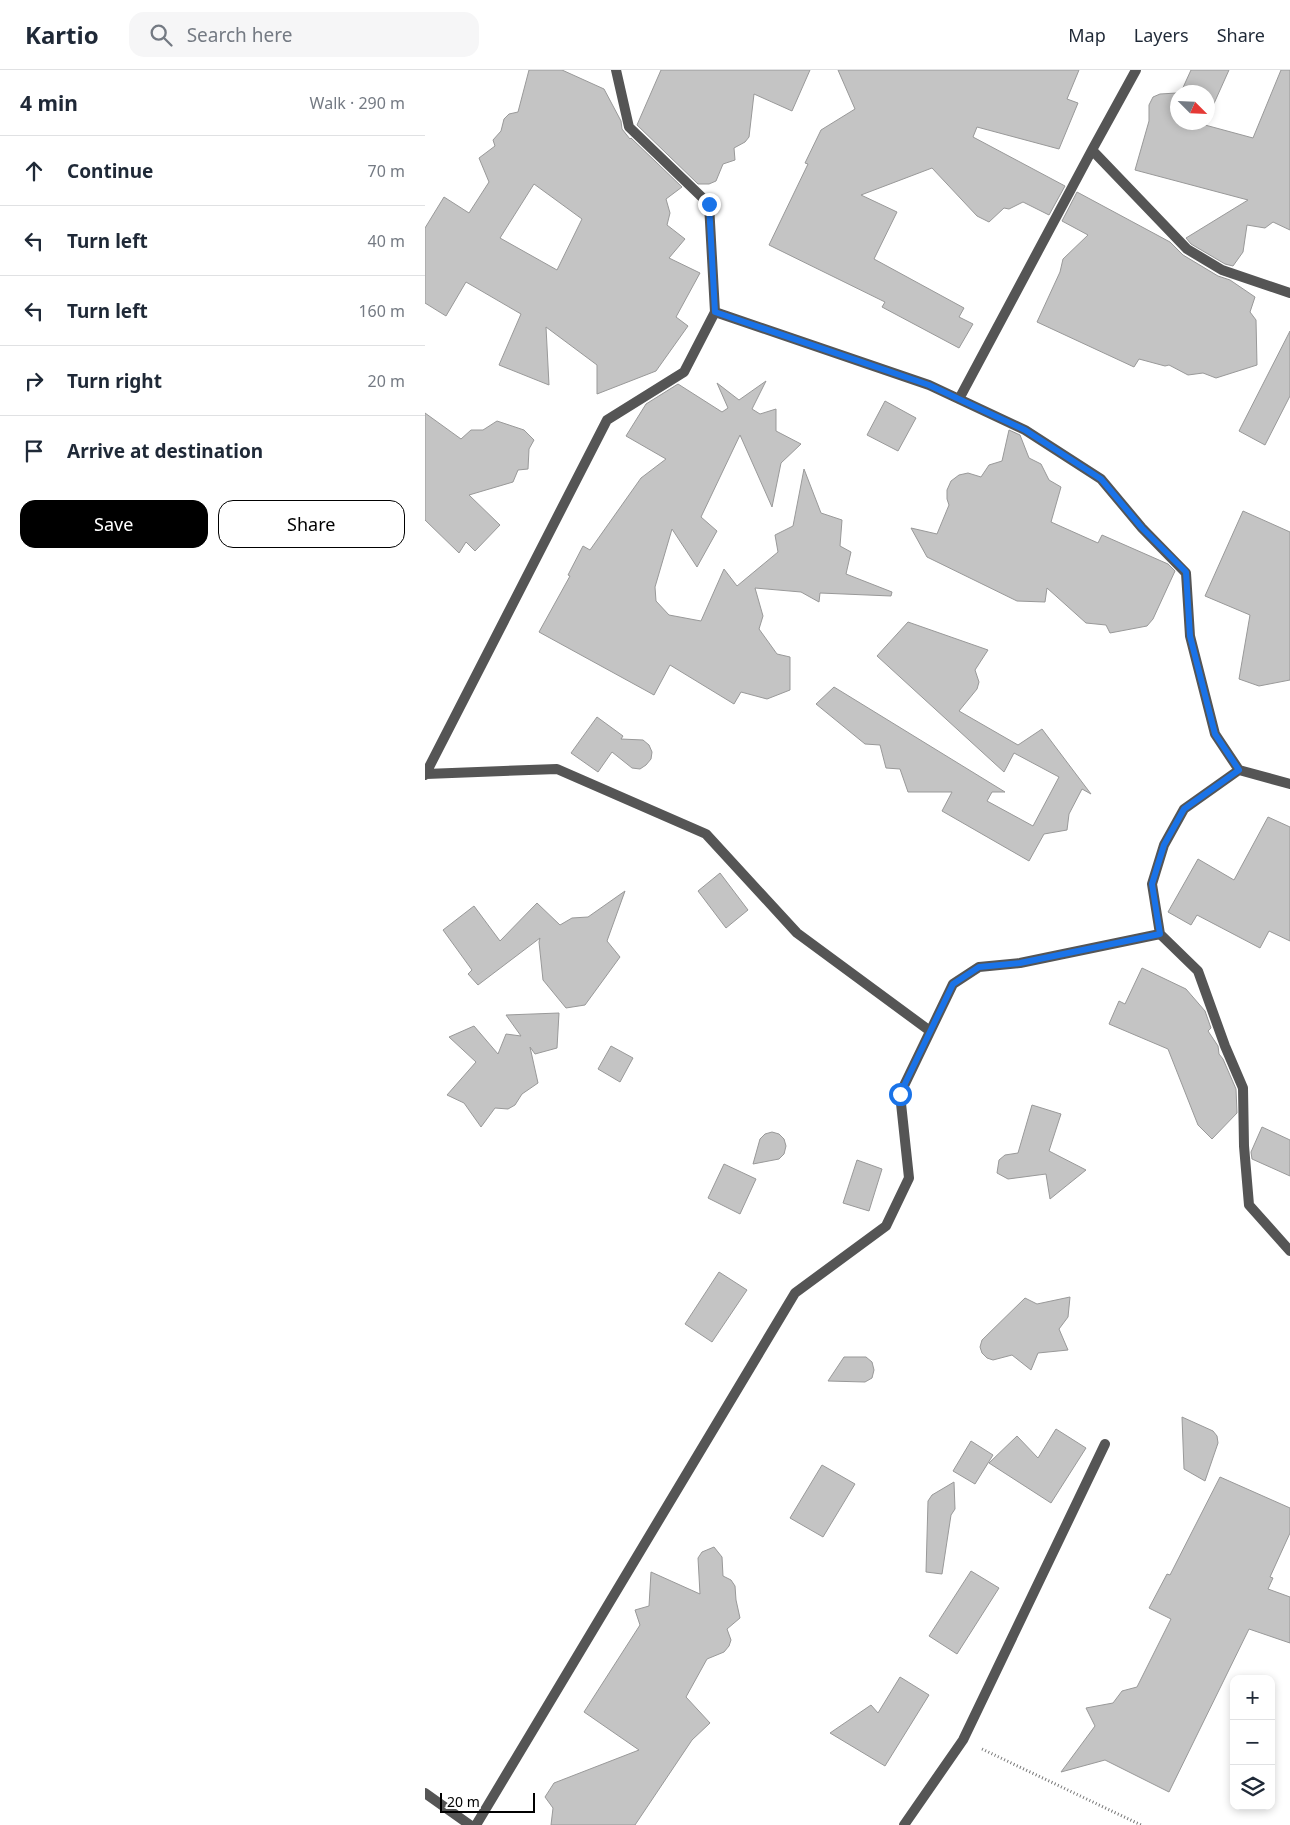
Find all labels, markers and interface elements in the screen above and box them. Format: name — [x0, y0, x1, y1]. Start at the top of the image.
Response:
search box — [129, 12, 479, 57]
text: Kartio — [25, 18, 99, 51]
icon: search — [147, 21, 175, 49]
text: Search here — [187, 22, 292, 48]
text: Map — [1068, 23, 1106, 47]
text: Layers — [1134, 23, 1189, 47]
text: Share — [1217, 23, 1265, 47]
north arrow — [1170, 85, 1215, 130]
text: 4 min — [20, 89, 78, 117]
text: Walk · 290 m — [310, 92, 405, 114]
icon: ahead — [20, 157, 48, 185]
text: Continue — [67, 158, 153, 184]
text: 70 m — [368, 160, 405, 182]
route end — [698, 193, 721, 216]
icon: left — [20, 227, 48, 255]
text: Turn left — [67, 228, 148, 254]
text: 40 m — [368, 230, 405, 252]
icon: left — [20, 297, 48, 325]
text: Turn left — [67, 298, 148, 324]
text: 160 m — [358, 300, 405, 322]
icon: right — [20, 367, 48, 395]
text: Turn right — [67, 368, 162, 394]
text: 20 m — [368, 370, 405, 392]
icon: arrive — [20, 437, 48, 465]
text: Arrive at destination — [67, 438, 263, 464]
button: Save — [20, 500, 208, 548]
button: Share — [218, 500, 405, 548]
route start — [889, 1083, 912, 1106]
map controls — [1230, 1675, 1275, 1810]
button: + — [1230, 1675, 1275, 1720]
button: − — [1230, 1720, 1275, 1765]
button: layers — [1230, 1765, 1275, 1810]
scale bar — [440, 1790, 535, 1813]
text: 20 m — [447, 1792, 480, 1811]

